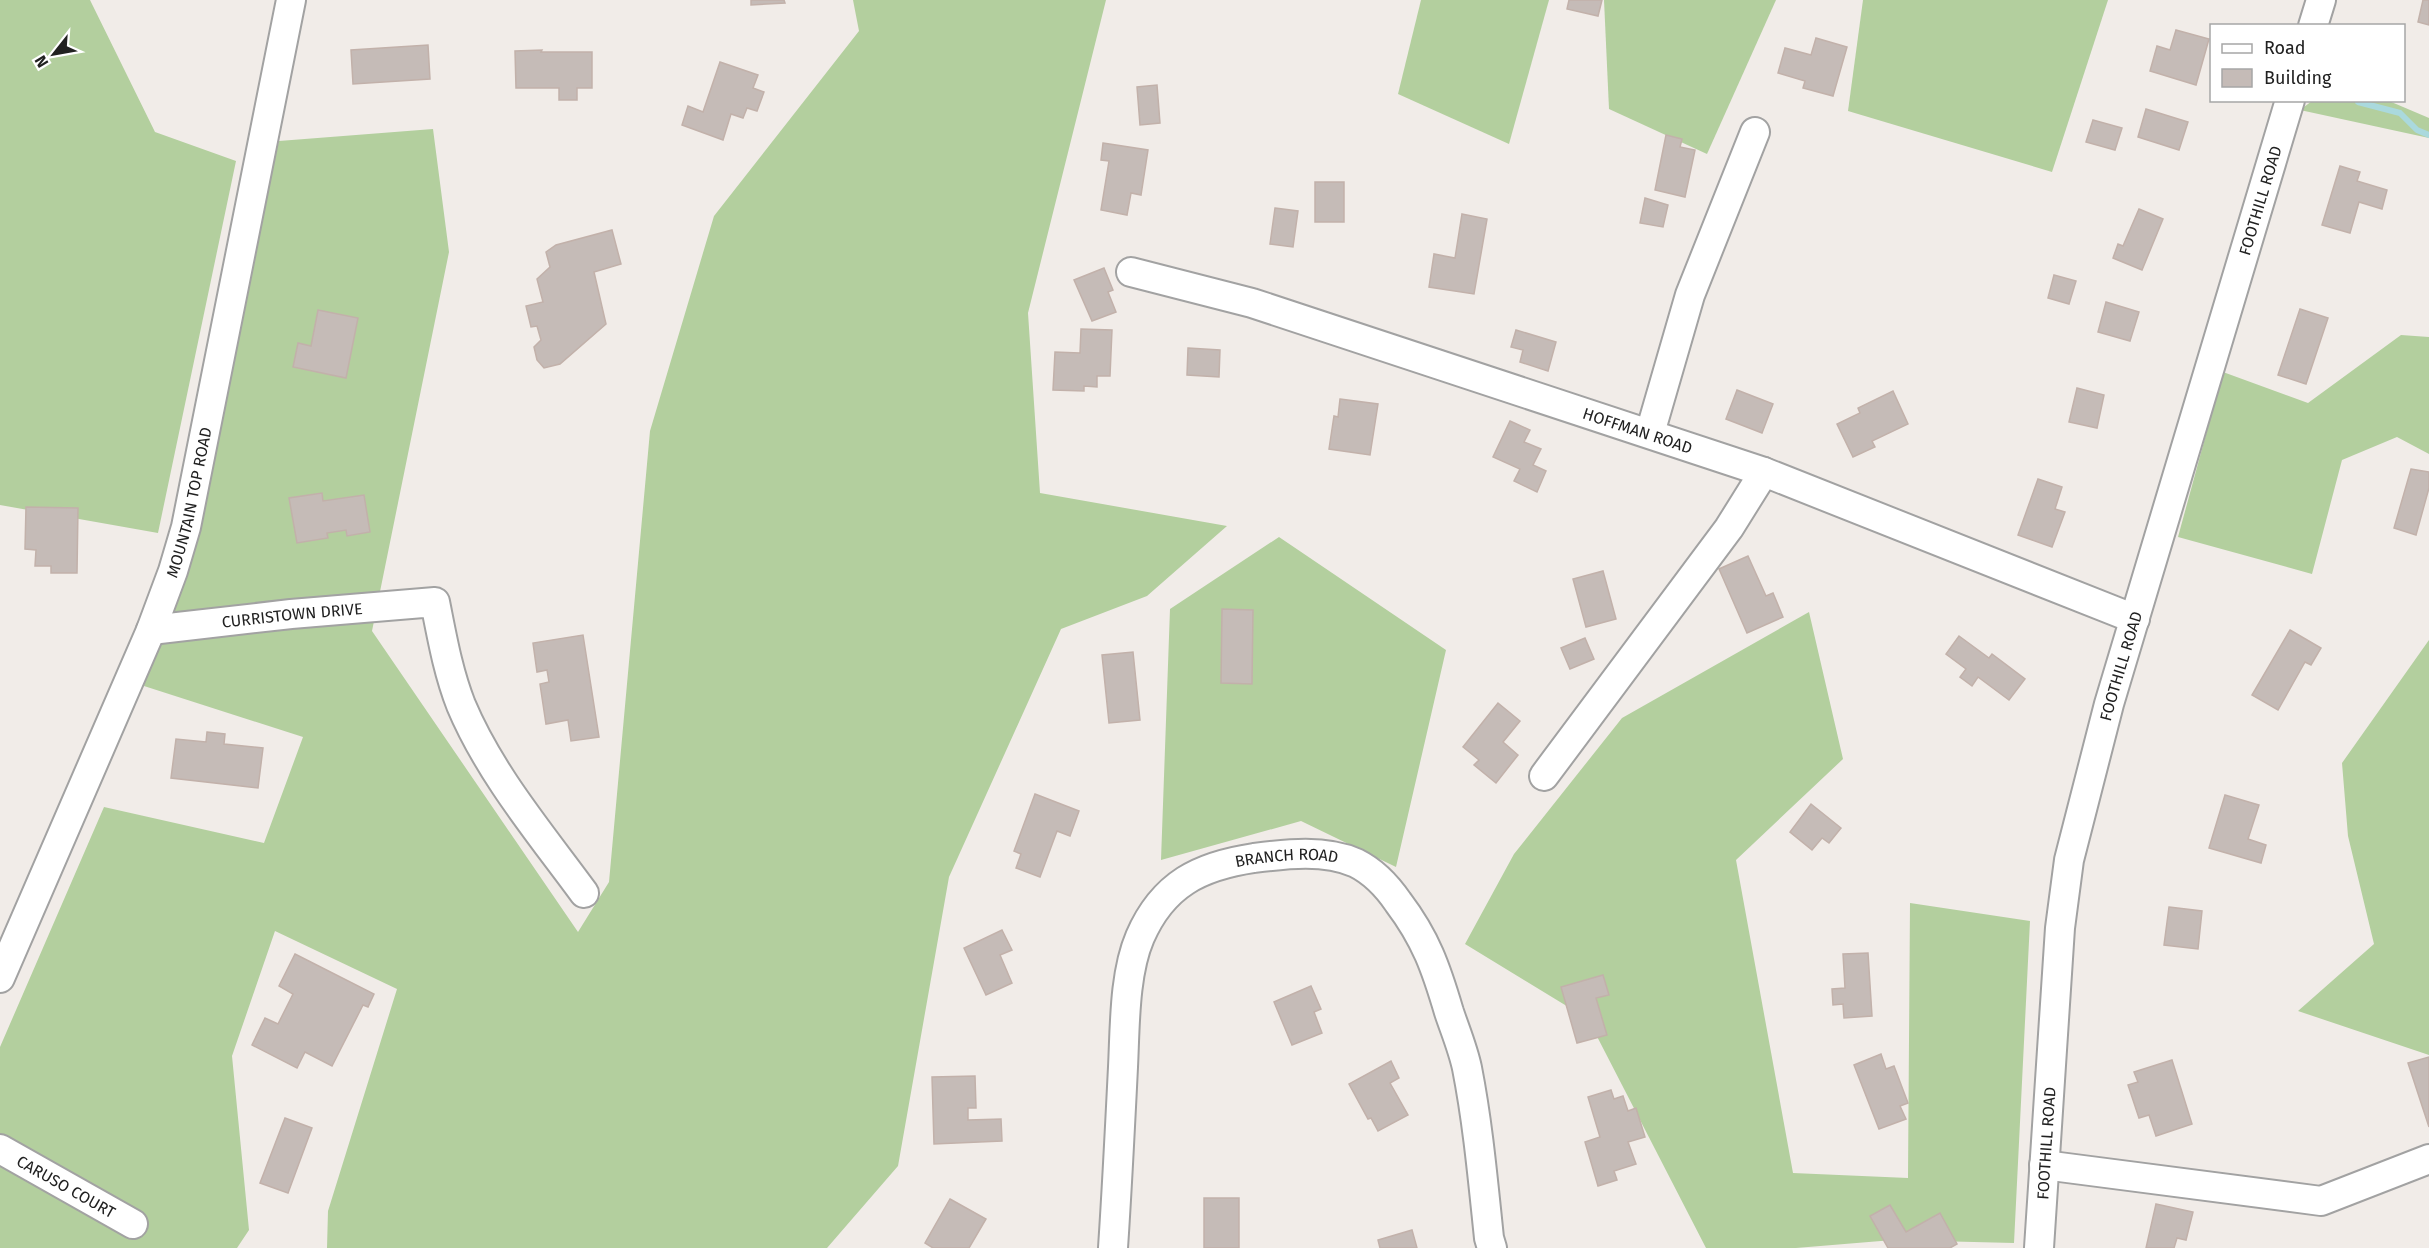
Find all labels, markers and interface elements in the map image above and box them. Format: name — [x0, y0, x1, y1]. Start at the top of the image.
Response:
north arrow — [24, 24, 84, 84]
legend — [2210, 24, 2405, 102]
text: Road — [2264, 37, 2306, 59]
text: N — [31, 52, 52, 71]
text: Building — [2264, 67, 2332, 89]
street label: FOOTHILL ROAD — [2235, 143, 2285, 257]
street label: HOFFMAN ROAD — [1580, 403, 1695, 457]
street label: MOUNTAIN TOP ROAD — [162, 425, 215, 580]
street label: CURRISTOWN DRIVE — [221, 599, 363, 631]
street label: FOOTHILL ROAD — [2096, 609, 2146, 723]
street label: BRANCH ROAD — [1233, 844, 1340, 871]
street label: FOOTHILL ROAD — [2033, 1086, 2059, 1200]
street label: CARUSO COURT — [14, 1151, 120, 1222]

